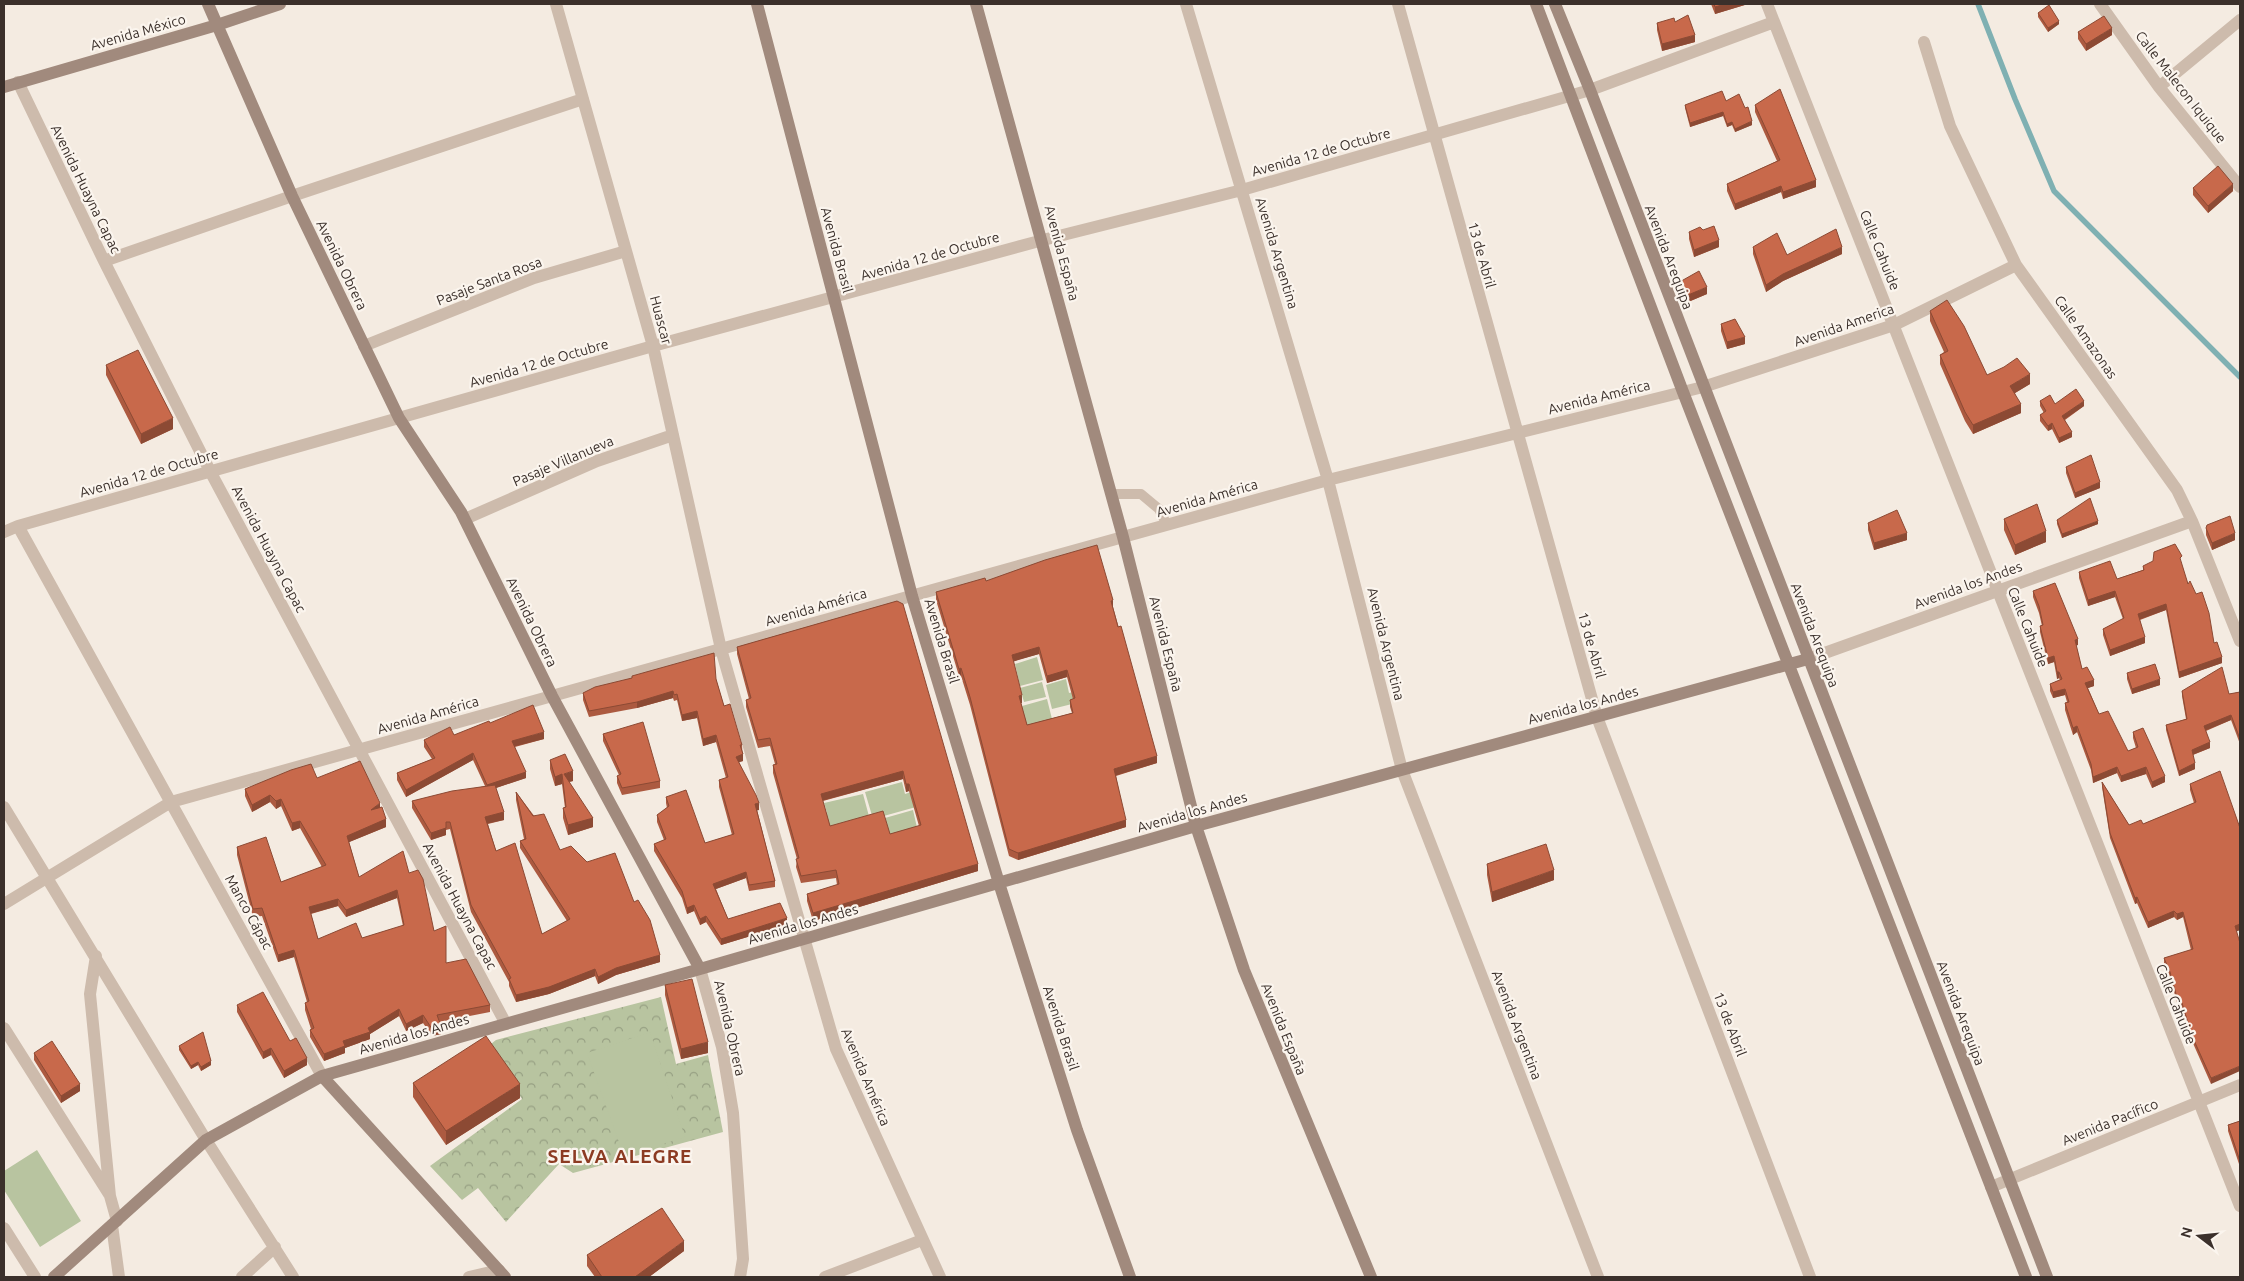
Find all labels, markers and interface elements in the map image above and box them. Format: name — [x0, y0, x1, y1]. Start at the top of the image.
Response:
street label: Avenida México — [88, 11, 188, 53]
street label: Calle Malecon Iquique — [2132, 28, 2230, 146]
street label: Avenida Huayna Capac — [48, 122, 124, 256]
street label: Avenida 12 de Octubre — [1250, 125, 1392, 179]
street label: Avenida Argentina — [1252, 195, 1302, 311]
street label: Avenida Arequipa — [1642, 203, 1696, 311]
street label: Avenida España — [1042, 204, 1082, 302]
street label: Avenida Brasil — [818, 205, 856, 295]
street label: Calle Cahuide — [1857, 208, 1903, 292]
street label: Avenida Obrera — [313, 217, 371, 313]
street label: 13 de Abril — [1465, 220, 1499, 290]
street label: Avenida 12 de Octubre — [859, 229, 1001, 283]
street label: Pasaje Santa Rosa — [434, 254, 544, 308]
street label: Calle Amazonas — [2051, 292, 2121, 382]
street label: Huascar — [647, 294, 675, 347]
street label: Avenida America — [1792, 300, 1896, 350]
street label: Avenida 12 de Octubre — [468, 336, 610, 390]
street label: Avenida América — [1546, 377, 1652, 417]
street label: Pasaje Villanueva — [510, 433, 616, 489]
street label: Avenida 12 de Octubre — [78, 446, 220, 500]
street label: Avenida América — [1154, 476, 1260, 520]
street label: Avenida Huayna Capac — [229, 483, 309, 616]
street label: Avenida los Andes — [1912, 558, 2024, 612]
street label: Avenida Obrera — [503, 574, 561, 670]
street label: Avenida Arequipa — [1788, 581, 1842, 689]
street label: Avenida América — [763, 585, 869, 629]
street label: Calle Cahuide — [2005, 585, 2051, 669]
street label: Avenida Argentina — [1364, 586, 1408, 702]
street label: Avenida España — [1146, 595, 1186, 693]
street label: Avenida Brasil — [921, 597, 963, 686]
street label: 13 de Abril — [1575, 610, 1609, 680]
street label: Avenida los Andes — [1526, 683, 1640, 727]
street label: Avenida América — [375, 693, 481, 737]
street label: Avenida los Andes — [1135, 789, 1249, 835]
street label: Avenida Huayna Capac — [420, 840, 500, 973]
street label: Manco Cápac — [222, 872, 276, 953]
street label: Avenida los Andes — [746, 901, 860, 947]
street label: Avenida Arequipa — [1934, 959, 1988, 1067]
street label: Calle Cahuide — [2153, 962, 2199, 1046]
street label: Avenida Argentina — [1489, 968, 1545, 1082]
street label: Avenida Obrera — [711, 978, 749, 1078]
street label: Avenida España — [1258, 981, 1310, 1077]
street label: Avenida Brasil — [1040, 984, 1082, 1073]
street label: 13 de Abril — [1710, 989, 1750, 1059]
street label: Avenida los Andes — [357, 1011, 471, 1057]
street label: Avenida América — [838, 1026, 894, 1128]
street label: Avenida Pacífico — [2060, 1095, 2160, 1149]
district label: SELVA ALEGRE — [548, 1145, 692, 1167]
north arrow — [2174, 1211, 2224, 1261]
text: N — [2177, 1225, 2196, 1240]

